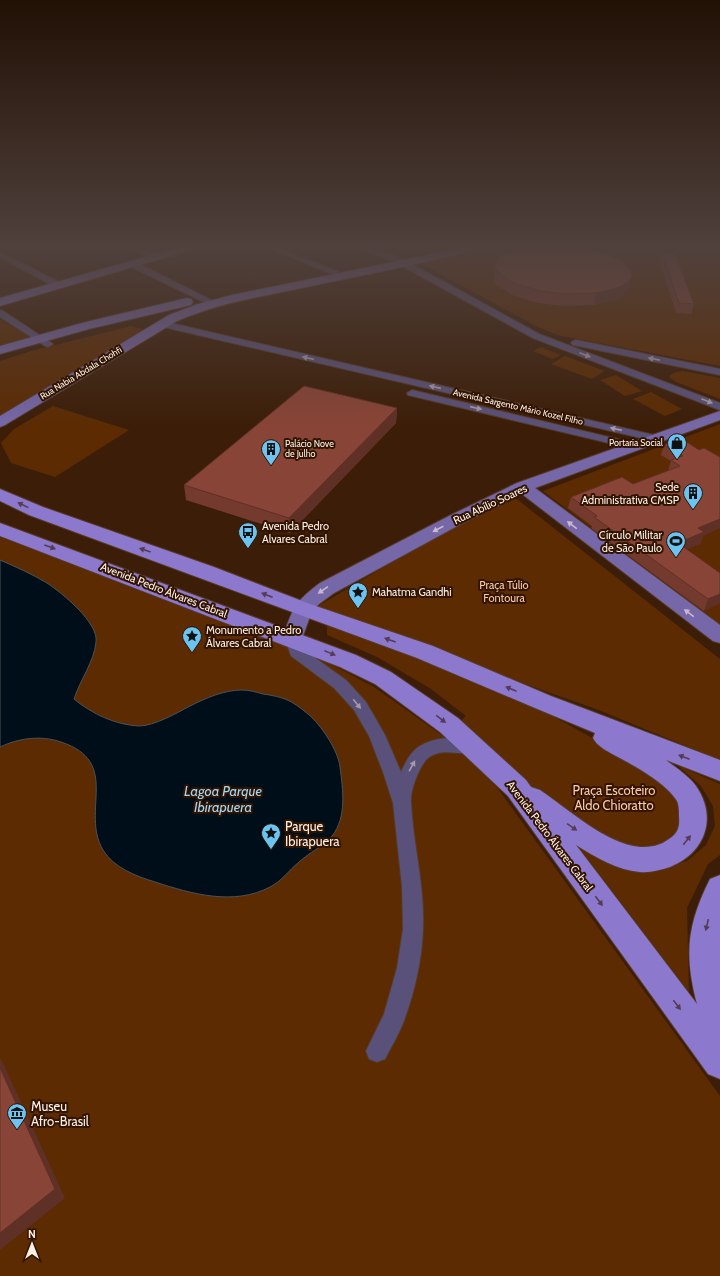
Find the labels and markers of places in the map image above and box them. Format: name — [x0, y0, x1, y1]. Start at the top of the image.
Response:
shop icon: Portaria Social — [666, 432, 688, 460]
place label: Portaria Social — [609, 437, 664, 448]
building icon: Palácio Nove de Julho — [260, 438, 282, 466]
place label: Palácio Nove de Julho — [285, 438, 334, 459]
place label: Sede Administrativa CMSP — [581, 480, 680, 507]
building icon: Sede Administrativa CMSP — [682, 482, 704, 510]
place label: Avenida Pedro Alvares Cabral — [262, 519, 329, 546]
bus stop icon: Avenida Pedro Alvares Cabral — [237, 521, 259, 549]
place label: Círculo Militar de São Paulo — [599, 528, 663, 555]
sports icon: Círculo Militar de São Paulo — [665, 530, 687, 558]
place icon: Mahatma Gandhi — [347, 581, 369, 609]
place label: Mahatma Gandhi — [372, 585, 452, 599]
place label: Monumento a Pedro Álvares Cabral — [206, 623, 301, 650]
place icon: Monumento a Pedro Álvares Cabral — [181, 625, 203, 653]
place label: Parque Ibirapuera — [285, 818, 340, 849]
place icon: Parque Ibirapuera — [260, 822, 282, 850]
place label: Museu Afro-Brasil — [31, 1098, 89, 1129]
museum icon: Museu Afro-Brasil — [6, 1102, 28, 1130]

